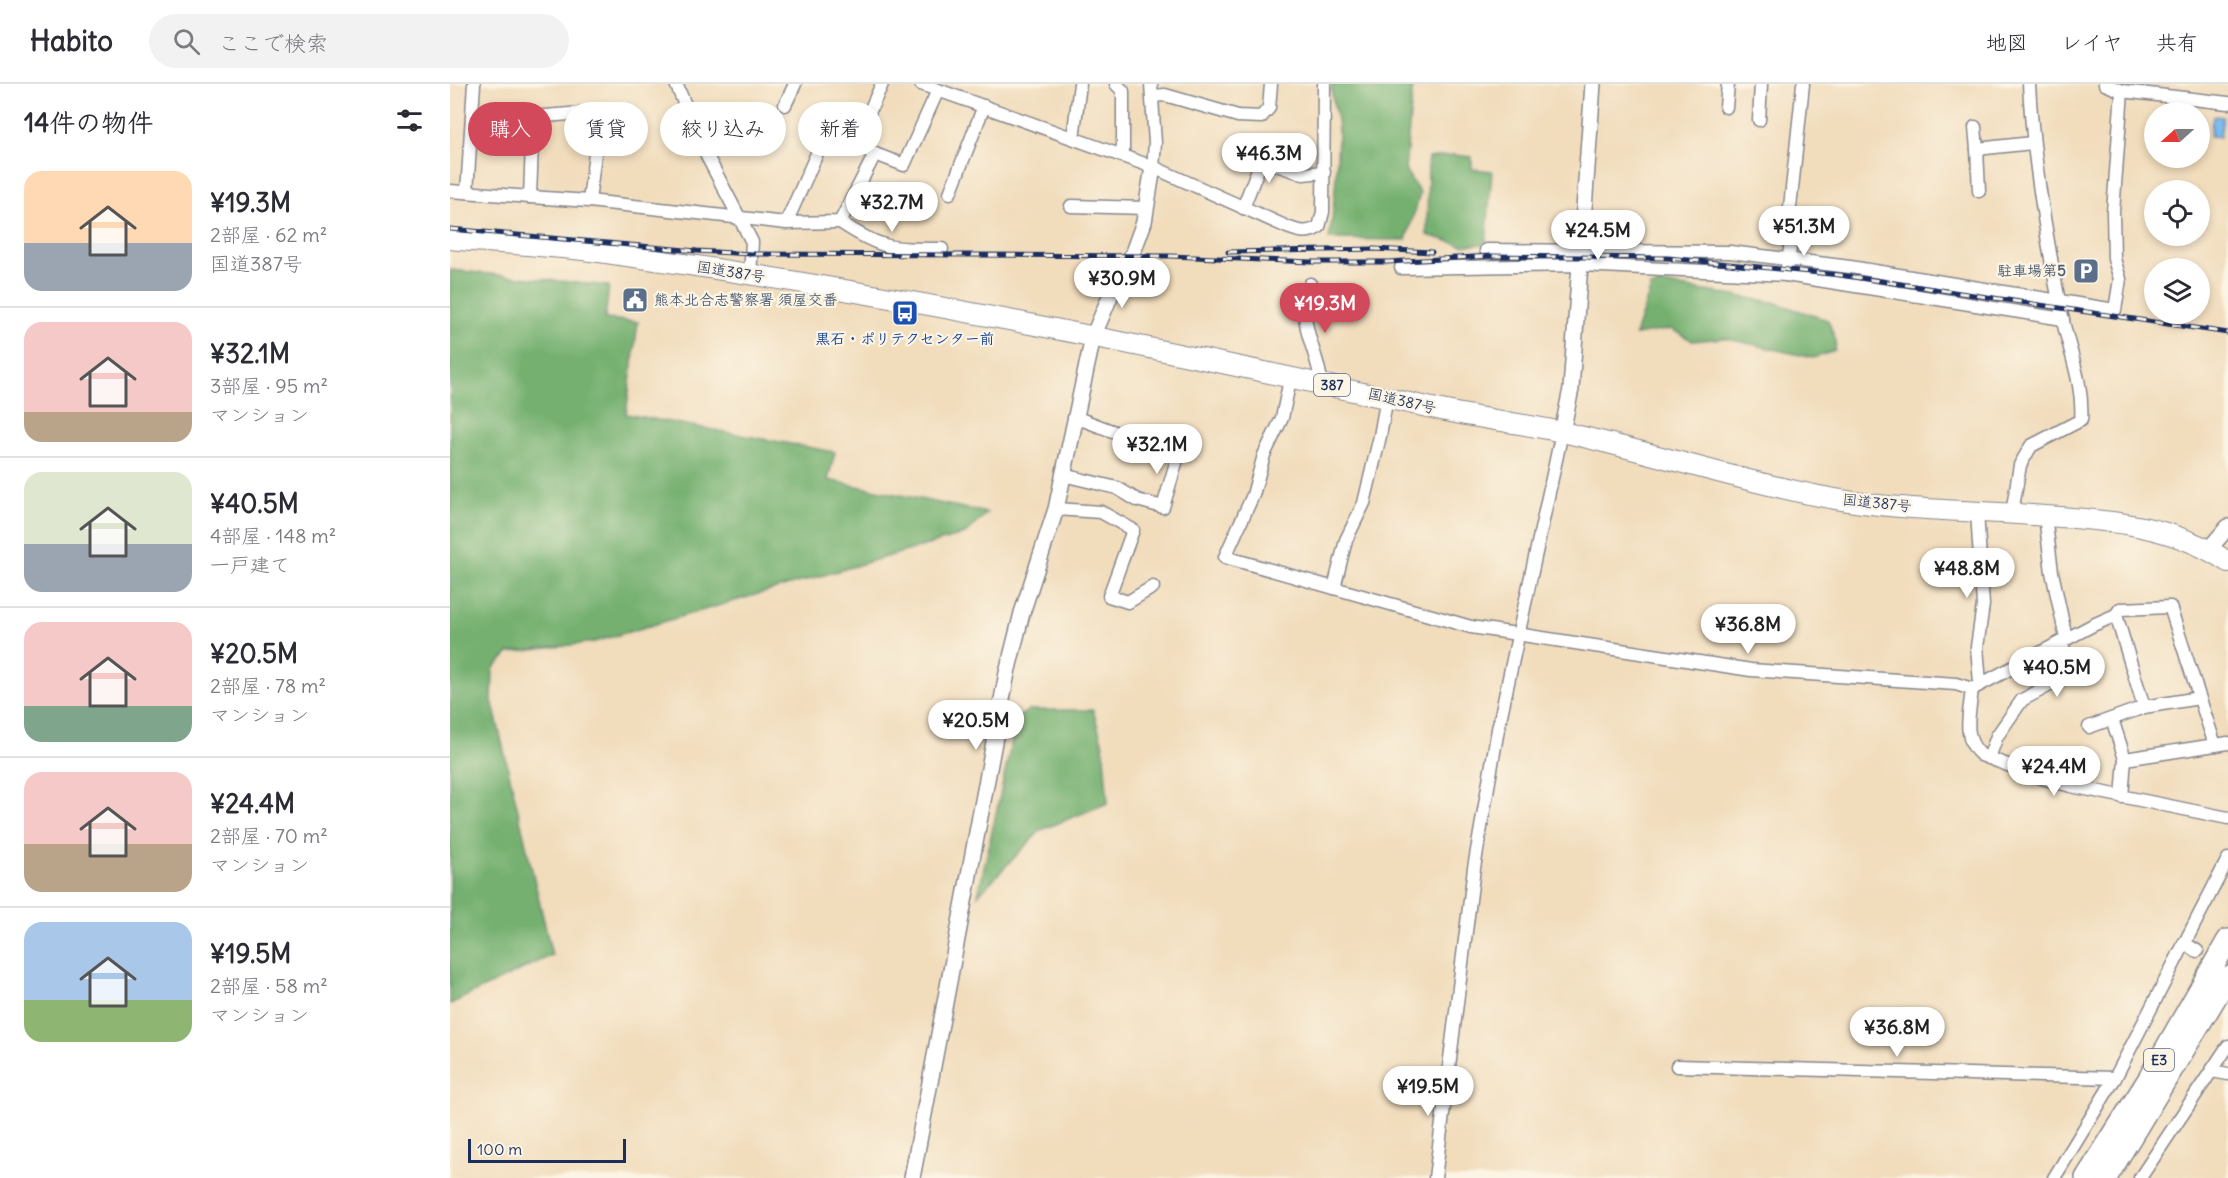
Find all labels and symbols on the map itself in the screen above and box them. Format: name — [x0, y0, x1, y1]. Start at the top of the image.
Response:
north arrow — [2144, 102, 2210, 168]
pin: ¥46.3M — [1220, 133, 1318, 184]
pin: ¥32.7M — [843, 182, 941, 233]
pin: ¥51.3M — [1755, 206, 1853, 257]
pin: ¥24.5M — [1549, 210, 1647, 261]
parking icon: 駐車場第5 — [2071, 256, 2101, 286]
street label: 国道387号 — [695, 257, 767, 286]
pin: ¥30.9M — [1073, 258, 1171, 309]
place label: 駐車場第5 — [1997, 261, 2066, 280]
pin: ¥19.3M — [1276, 283, 1374, 334]
public building icon: 熊本北合志警察署 須屋交番 — [620, 285, 650, 315]
place label: 熊本北合志警察署 須屋交番 — [654, 290, 838, 309]
bus stop icon: 黒石・ポリテクセンター前 — [890, 298, 920, 328]
place label: 黒石・ポリテクセンター前 — [815, 329, 995, 348]
road number: 387 — [1314, 374, 1350, 396]
street label: 国道387号 — [1366, 383, 1438, 418]
pin: ¥32.1M — [1108, 424, 1206, 475]
street label: 国道387号 — [1841, 489, 1913, 516]
pin: ¥48.8M — [1918, 548, 2016, 599]
pin: ¥36.8M — [1699, 604, 1797, 655]
pin: ¥40.5M — [2008, 647, 2106, 698]
pin: ¥20.5M — [927, 700, 1025, 751]
pin: ¥24.4M — [2005, 746, 2103, 797]
pin: ¥36.8M — [1848, 1007, 1946, 1058]
road number: E3 — [2144, 1049, 2174, 1071]
pin: ¥19.5M — [1379, 1066, 1477, 1117]
scale bar — [468, 1136, 626, 1164]

